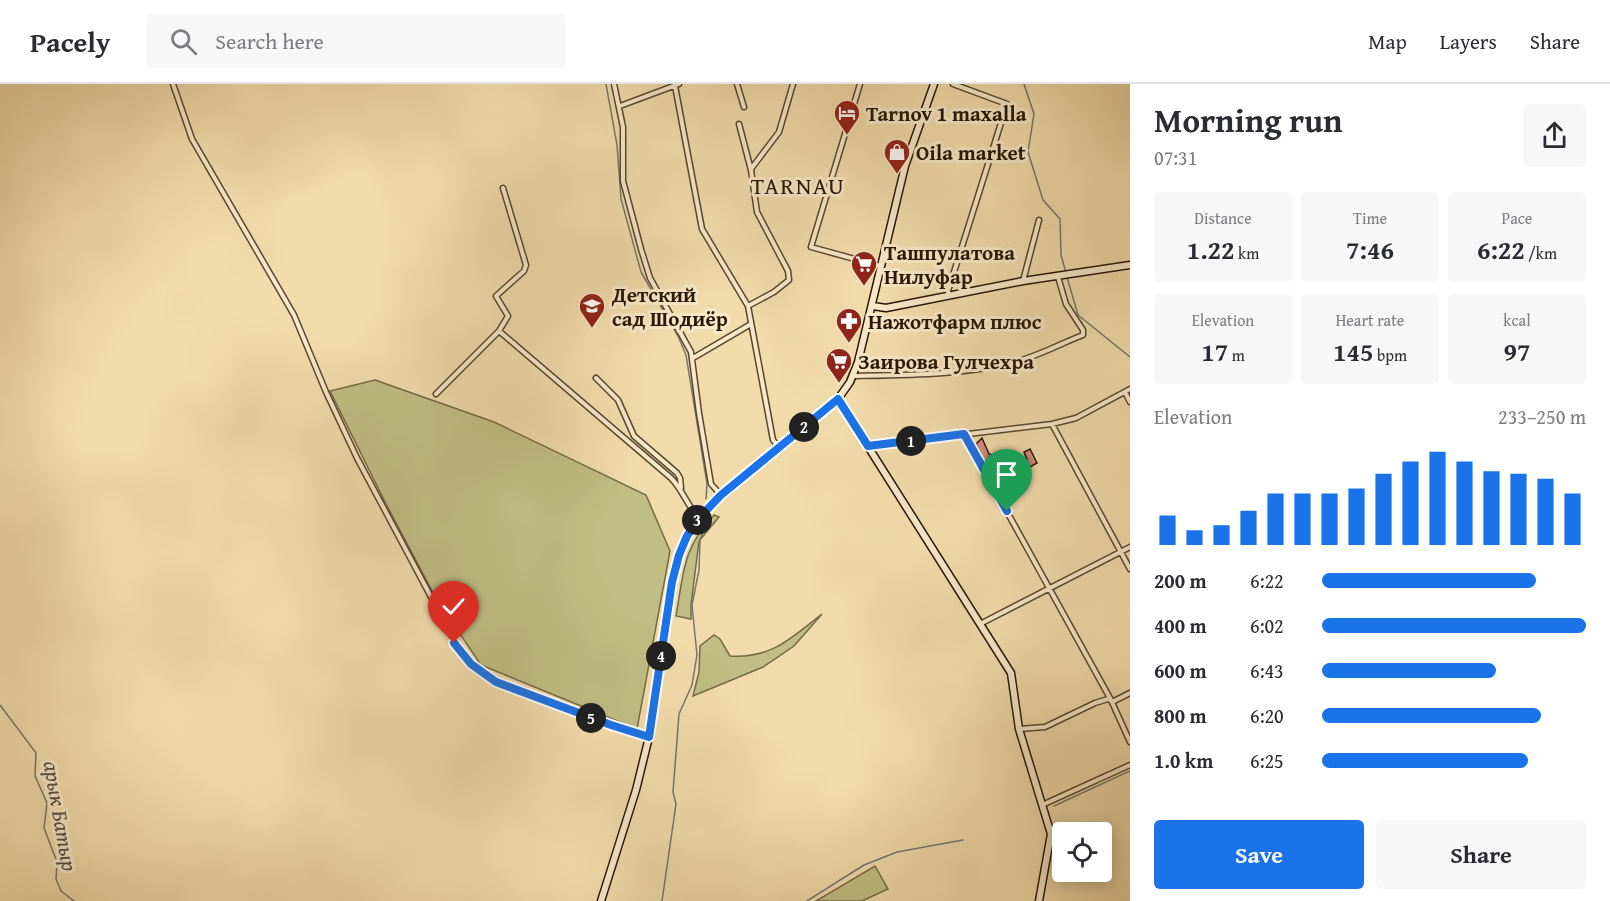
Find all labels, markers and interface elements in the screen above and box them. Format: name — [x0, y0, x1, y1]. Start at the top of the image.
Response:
search box — [146, 14, 566, 68]
text: Pacely — [30, 21, 110, 62]
icon: search — [167, 25, 200, 58]
text: Search here — [215, 25, 324, 57]
text: Map — [1368, 26, 1407, 57]
text: Layers — [1440, 26, 1497, 57]
text: Share — [1530, 26, 1580, 57]
text: Morning run — [1154, 96, 1343, 144]
hotel icon: Tarnov 1 maxalla — [832, 98, 862, 136]
place label: Tarnov 1 maxalla — [866, 98, 1027, 129]
button: share — [1523, 104, 1586, 167]
shop icon: Oila market — [882, 137, 912, 175]
place label: Oila market — [916, 137, 1026, 168]
text: 07:31 — [1154, 143, 1197, 172]
district label: TARNAU — [751, 168, 845, 203]
text: Distance — [1194, 206, 1252, 230]
text: Time — [1353, 206, 1387, 230]
text: Pace — [1502, 206, 1532, 230]
text: 1.22 — [1187, 230, 1235, 269]
text: 7:46 — [1346, 230, 1394, 269]
text: 6:22 — [1477, 230, 1525, 269]
place label: Ташпулатова Нилуфар — [884, 237, 1015, 292]
text: km — [1235, 241, 1259, 265]
text: /km — [1525, 241, 1557, 265]
supermarket icon: Ташпулатова Нилуфар — [849, 249, 879, 287]
place label: Детский сад Шодиёр — [611, 279, 728, 334]
school or university icon: Детский сад Шодиёр — [577, 291, 607, 329]
pharmacy icon: Нажотфарм плюс — [834, 306, 864, 344]
place label: Нажотфарм плюс — [868, 306, 1042, 337]
text: Elevation — [1192, 308, 1254, 332]
text: Heart rate — [1336, 308, 1404, 332]
text: kcal — [1503, 308, 1531, 332]
text: 17 — [1201, 332, 1228, 371]
text: 145 — [1333, 332, 1373, 371]
text: 97 — [1504, 332, 1530, 371]
text: m — [1228, 343, 1245, 367]
text: bpm — [1373, 343, 1407, 367]
supermarket icon: Заирова Гулчехра — [824, 346, 854, 384]
place label: Заирова Гулчехра — [858, 346, 1034, 377]
text: Elevation — [1154, 402, 1232, 431]
text: 233–250 m — [1498, 402, 1586, 431]
pin: 2 — [789, 412, 819, 442]
text: 2 — [800, 415, 808, 439]
pin: 1 — [896, 426, 926, 456]
text: 1 — [907, 429, 915, 453]
pin — [981, 449, 1032, 511]
icon: arrive — [990, 458, 1023, 491]
pin: 3 — [682, 505, 712, 535]
text: 3 — [693, 508, 701, 532]
text: 200 m — [1154, 566, 1207, 595]
text: 6:22 — [1250, 566, 1284, 595]
pin — [428, 581, 479, 643]
icon: check — [437, 590, 470, 623]
text: 400 m — [1154, 611, 1207, 640]
text: 6:02 — [1250, 611, 1284, 640]
pin: 4 — [646, 641, 676, 671]
text: 4 — [657, 644, 665, 668]
text: 600 m — [1154, 656, 1207, 685]
text: 6:43 — [1250, 656, 1284, 685]
text: 800 m — [1154, 701, 1207, 730]
text: 6:20 — [1250, 701, 1284, 730]
pin: 5 — [576, 703, 606, 733]
text: 5 — [587, 706, 595, 730]
text: 1.0 km — [1154, 746, 1213, 775]
text: 6:25 — [1250, 746, 1284, 775]
water label: арык Батыр — [36, 758, 86, 874]
button: Save — [1154, 820, 1364, 889]
button: Share — [1376, 820, 1586, 889]
map controls — [1052, 822, 1112, 882]
button: locate — [1052, 822, 1112, 882]

